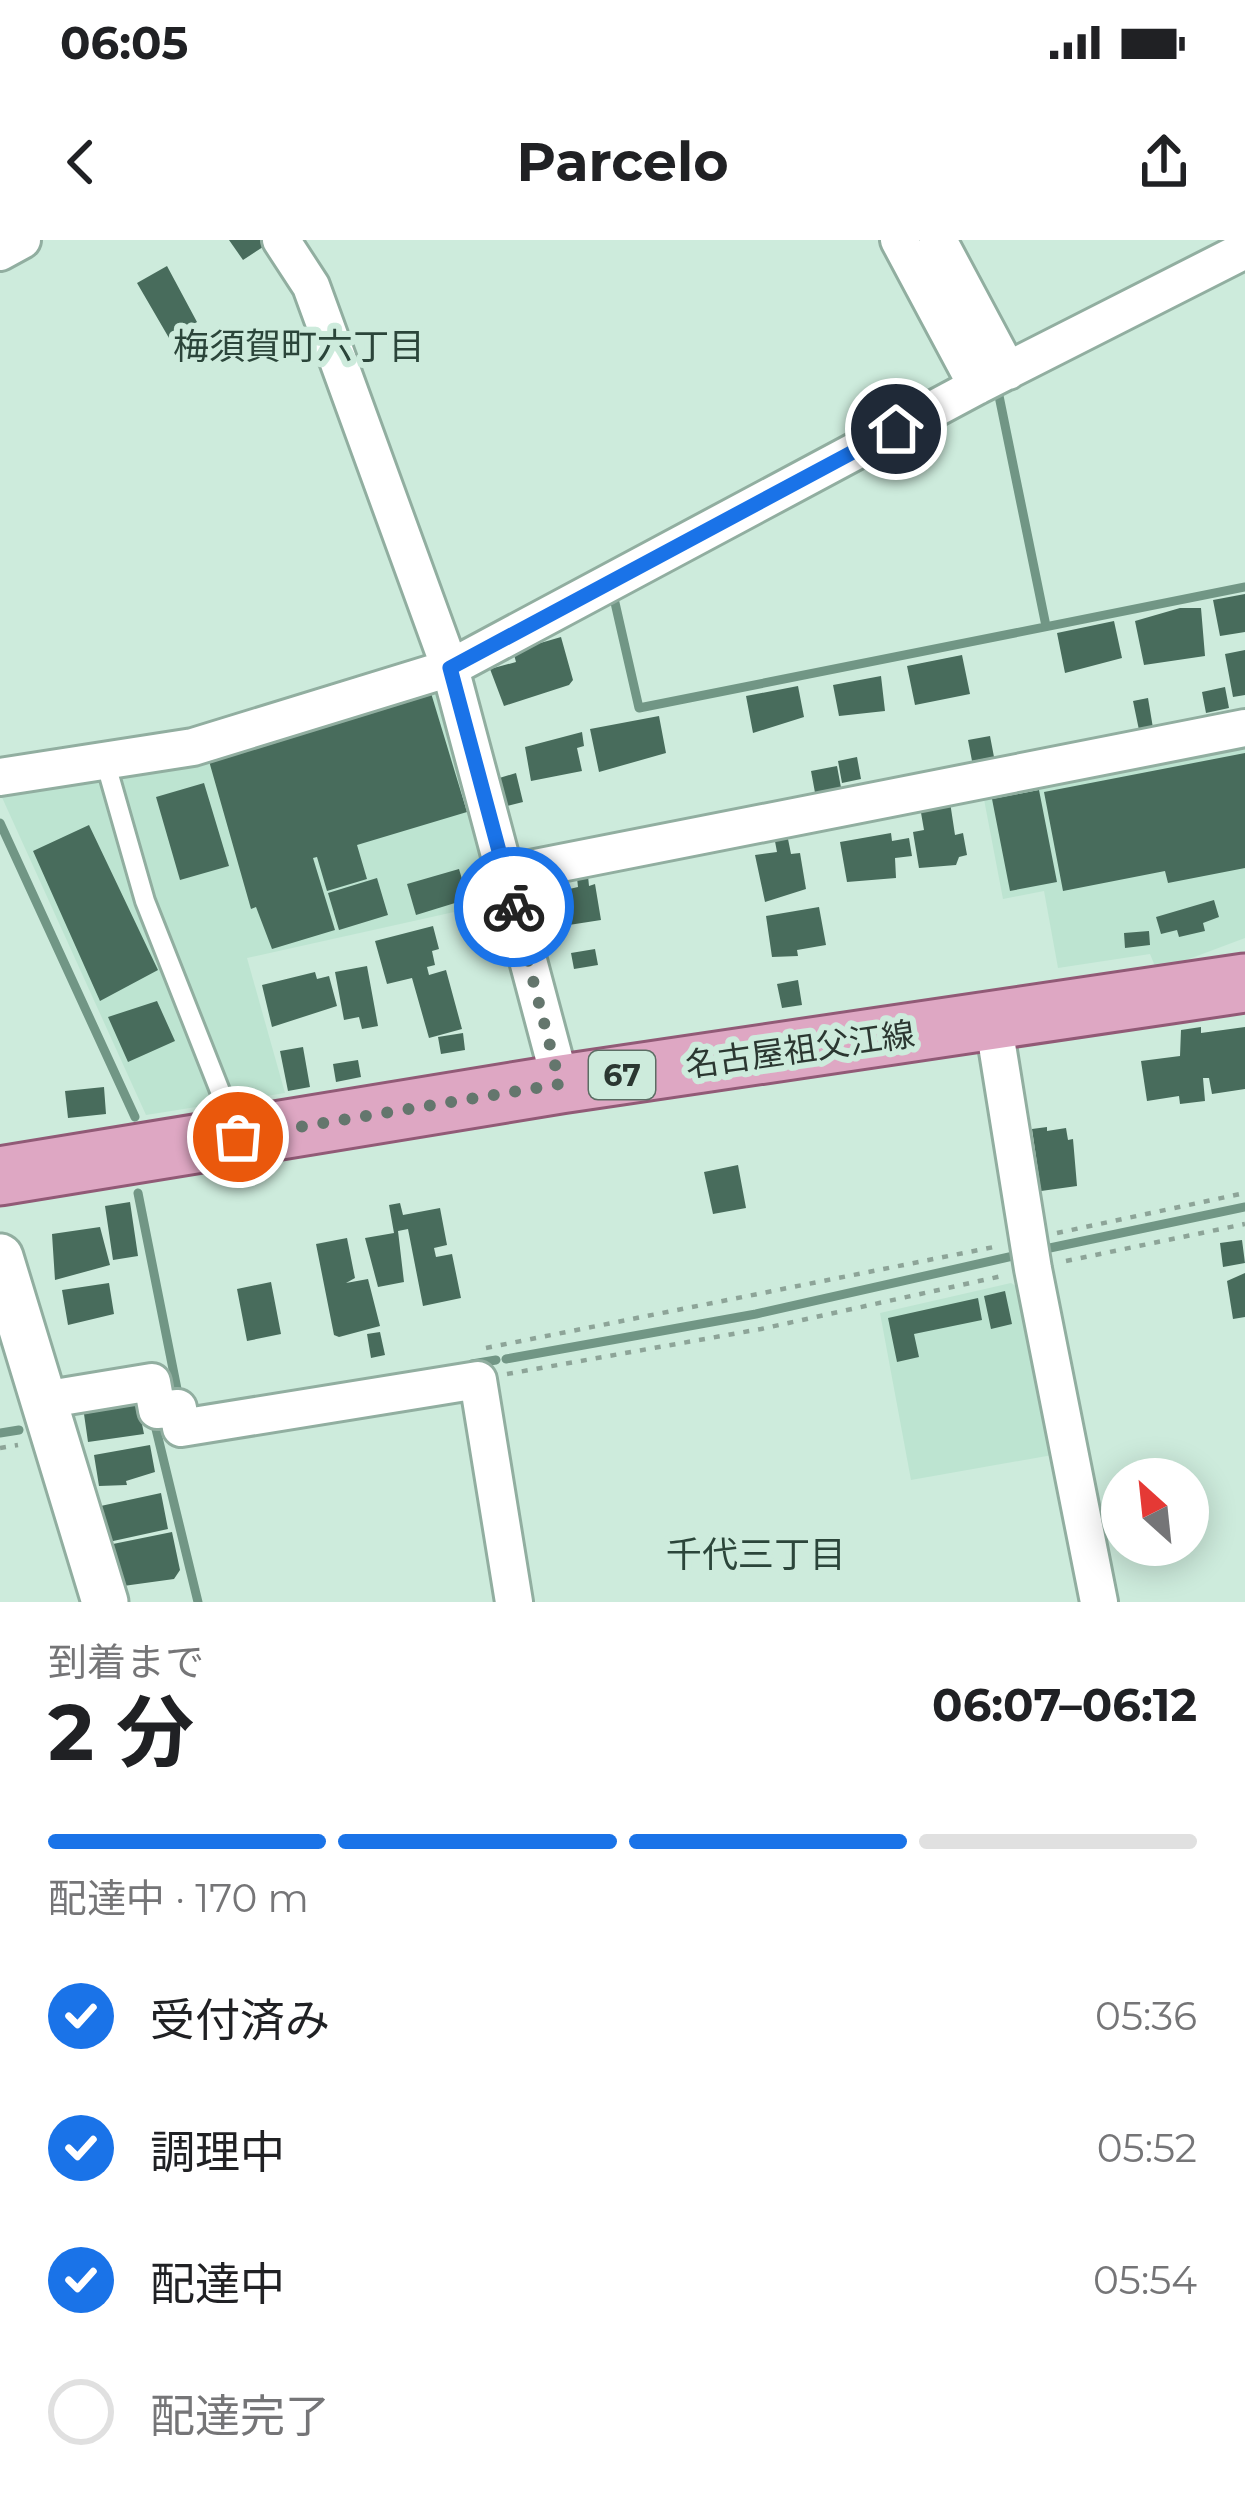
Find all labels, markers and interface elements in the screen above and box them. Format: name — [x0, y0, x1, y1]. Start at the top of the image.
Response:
text: 06:05 — [60, 15, 188, 70]
icon: back — [48, 129, 114, 195]
text: Parcelo — [516, 129, 729, 195]
icon: share — [1131, 129, 1197, 195]
district label: 梅須賀町六丁目 — [173, 324, 425, 368]
pin — [845, 378, 947, 480]
icon: home — [863, 396, 929, 462]
courier — [454, 847, 574, 967]
icon: bike — [481, 874, 547, 940]
street label: 名古屋祖父江線 — [683, 1013, 917, 1085]
road number: 67 — [589, 1051, 655, 1099]
pin — [187, 1086, 289, 1188]
icon: bag — [205, 1104, 271, 1170]
north arrow — [1101, 1458, 1209, 1566]
map controls — [1101, 1458, 1209, 1566]
district label: 千代三丁目 — [666, 1532, 846, 1576]
text: 到着まで — [48, 1638, 204, 1686]
text: 06:07–06:12 — [932, 1677, 1197, 1732]
text: 2 分 — [48, 1684, 194, 1780]
text: 配達中 · 170 m — [48, 1874, 309, 1922]
icon: check — [48, 1983, 114, 2049]
text: 受付済み — [150, 1992, 330, 2047]
text: 05:36 — [1095, 1992, 1197, 2040]
icon: check — [48, 2115, 114, 2181]
text: 調理中 — [150, 2124, 285, 2179]
text: 05:52 — [1097, 2124, 1197, 2172]
icon: check — [48, 2247, 114, 2313]
text: 配達中 — [150, 2256, 285, 2311]
text: 05:54 — [1093, 2256, 1197, 2304]
text: 配達完了 — [150, 2388, 330, 2443]

